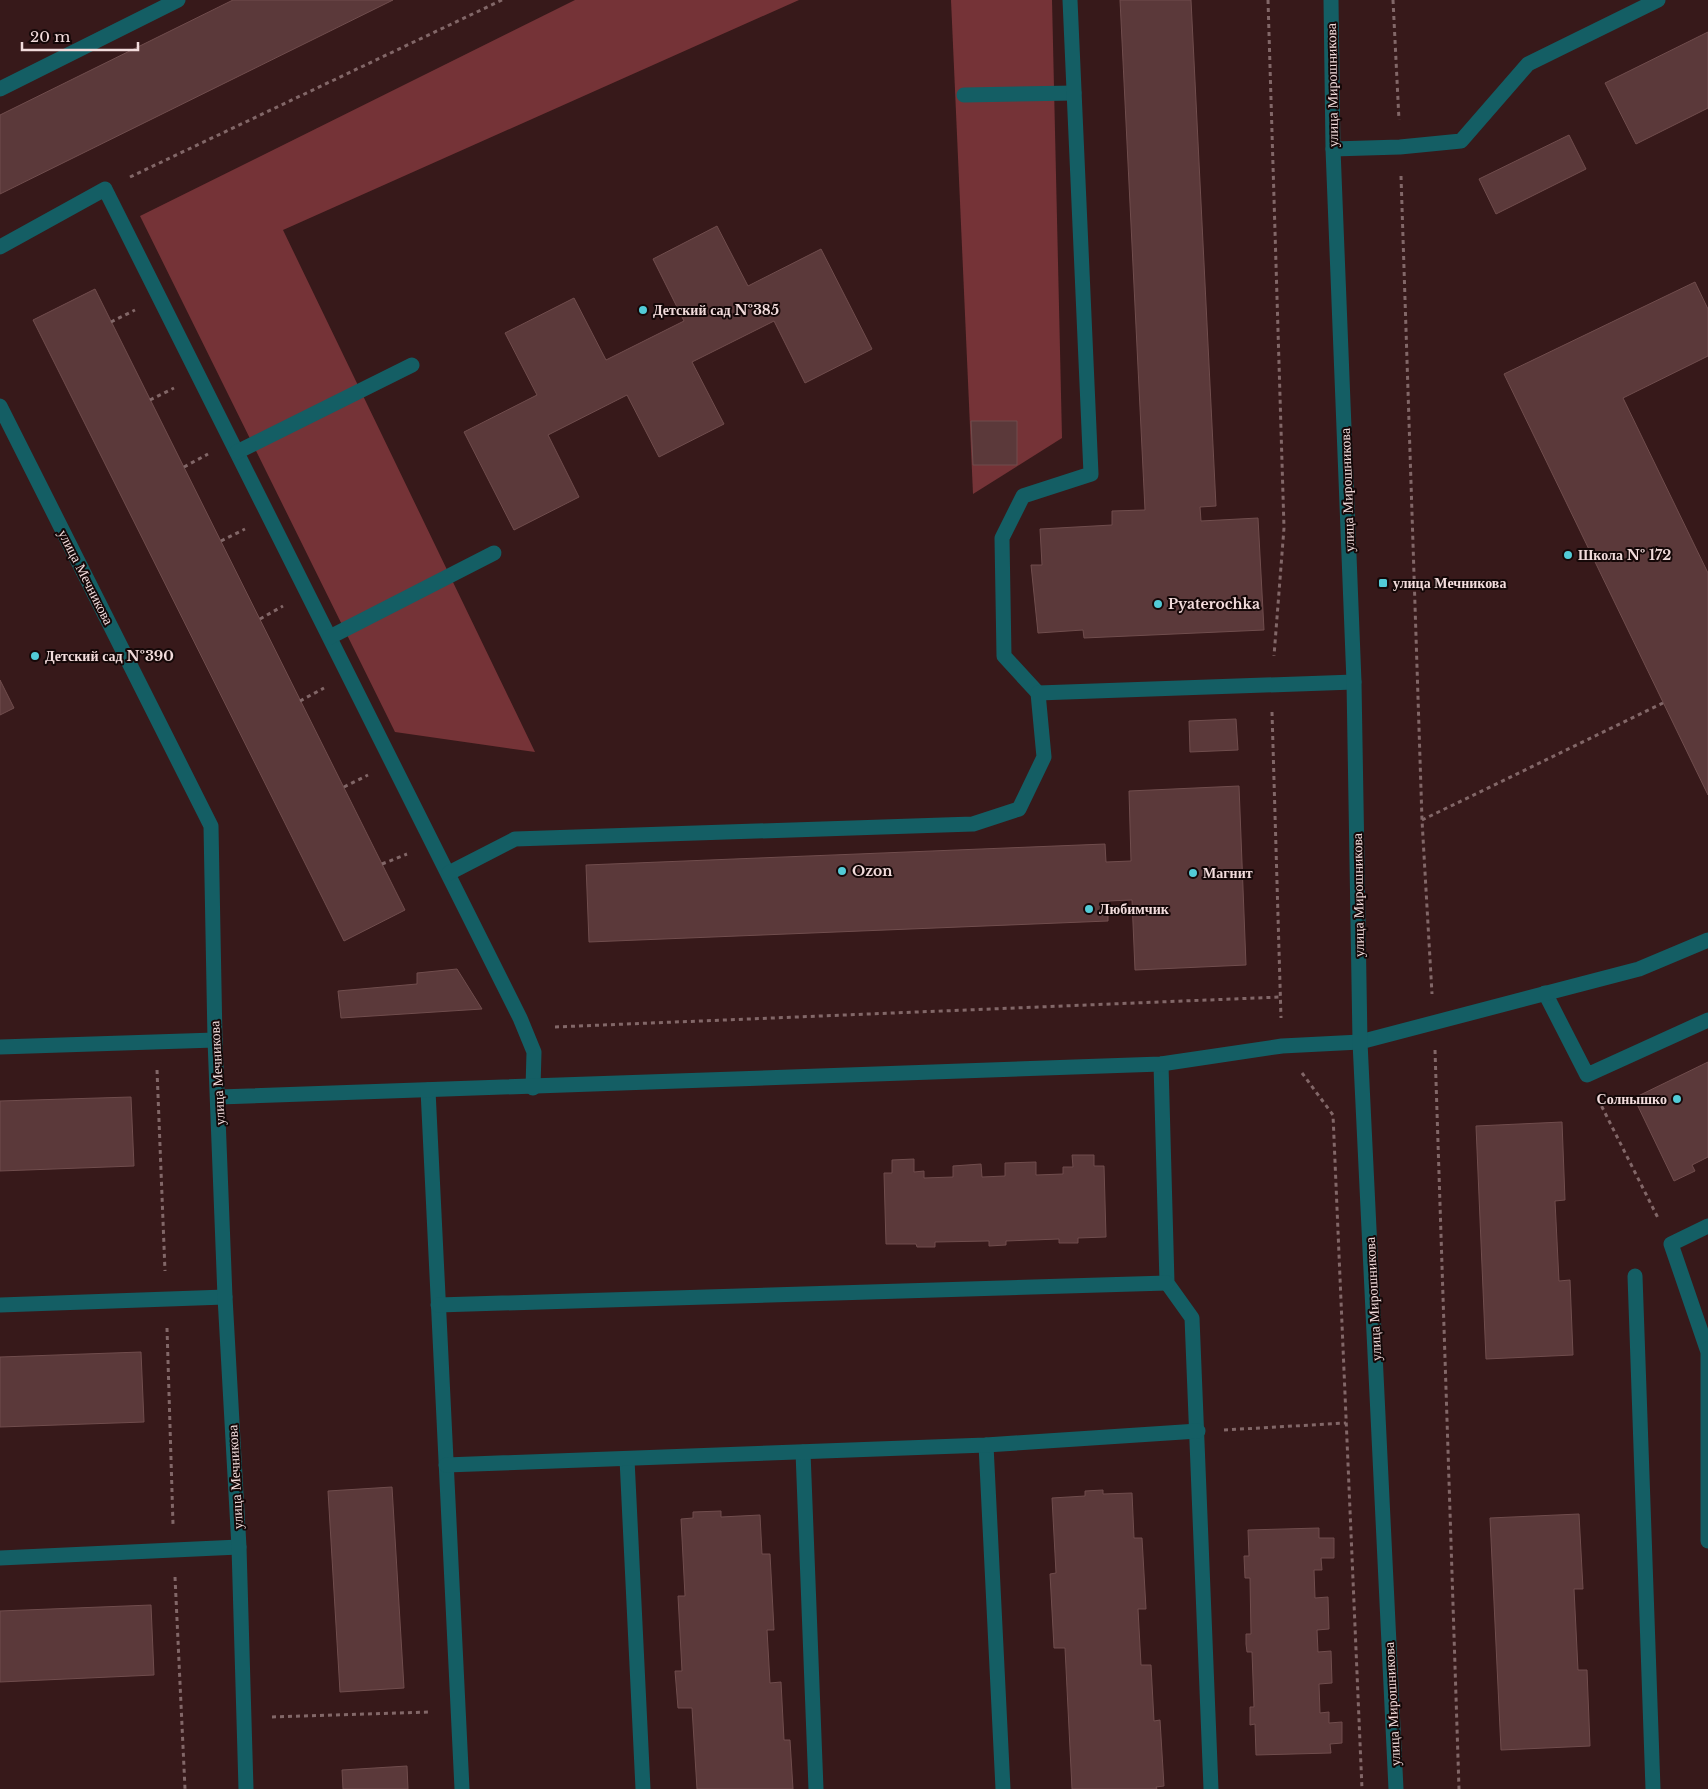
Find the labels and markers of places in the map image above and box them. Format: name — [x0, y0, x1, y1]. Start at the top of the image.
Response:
place label: Детский сад №385 — [653, 301, 779, 319]
marker: Детский сад №385 — [637, 304, 649, 316]
place label: Школа № 172 — [1578, 546, 1671, 564]
marker: Школа № 172 — [1562, 549, 1574, 561]
place label: улица Мечникова — [1393, 574, 1506, 592]
marker: улица Мечникова — [1377, 577, 1389, 589]
place label: Pyaterochka — [1168, 595, 1260, 613]
marker: Pyaterochka — [1152, 598, 1164, 610]
place label: Детский сад №390 — [45, 647, 174, 665]
marker: Детский сад №390 — [29, 650, 41, 662]
place label: Ozon — [852, 862, 893, 880]
place label: Магнит — [1203, 864, 1253, 882]
marker: Ozon — [836, 865, 848, 877]
marker: Магнит — [1187, 867, 1199, 879]
place label: Любимчик — [1099, 900, 1170, 918]
marker: Любимчик — [1083, 903, 1095, 915]
place label: Солнышко — [1597, 1090, 1667, 1108]
marker: Солнышко — [1671, 1093, 1683, 1105]

